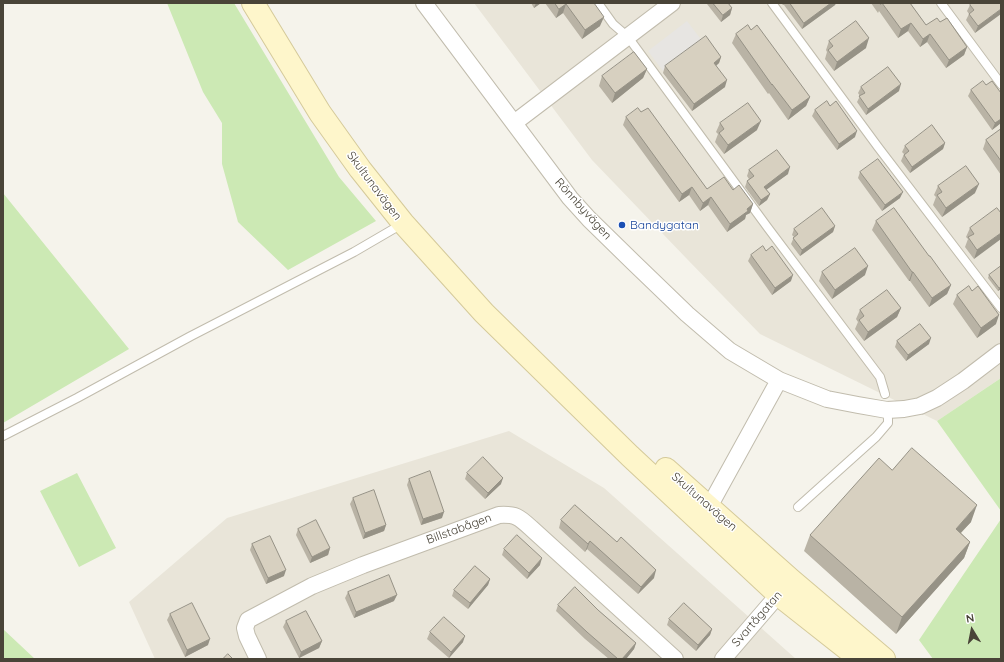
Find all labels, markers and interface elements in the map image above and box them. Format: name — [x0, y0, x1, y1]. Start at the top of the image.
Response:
street label: Skultunavägen — [344, 149, 404, 223]
street label: Rönnbyvägen — [552, 175, 614, 243]
place label: Bandygatan — [630, 218, 699, 232]
marker: Bandygatan — [617, 220, 627, 230]
street label: Skultunavägen — [668, 470, 740, 534]
street label: Billstabågen — [424, 511, 494, 547]
street label: Svartågatan — [729, 588, 785, 650]
north arrow — [952, 610, 992, 650]
text: N — [965, 611, 975, 626]

